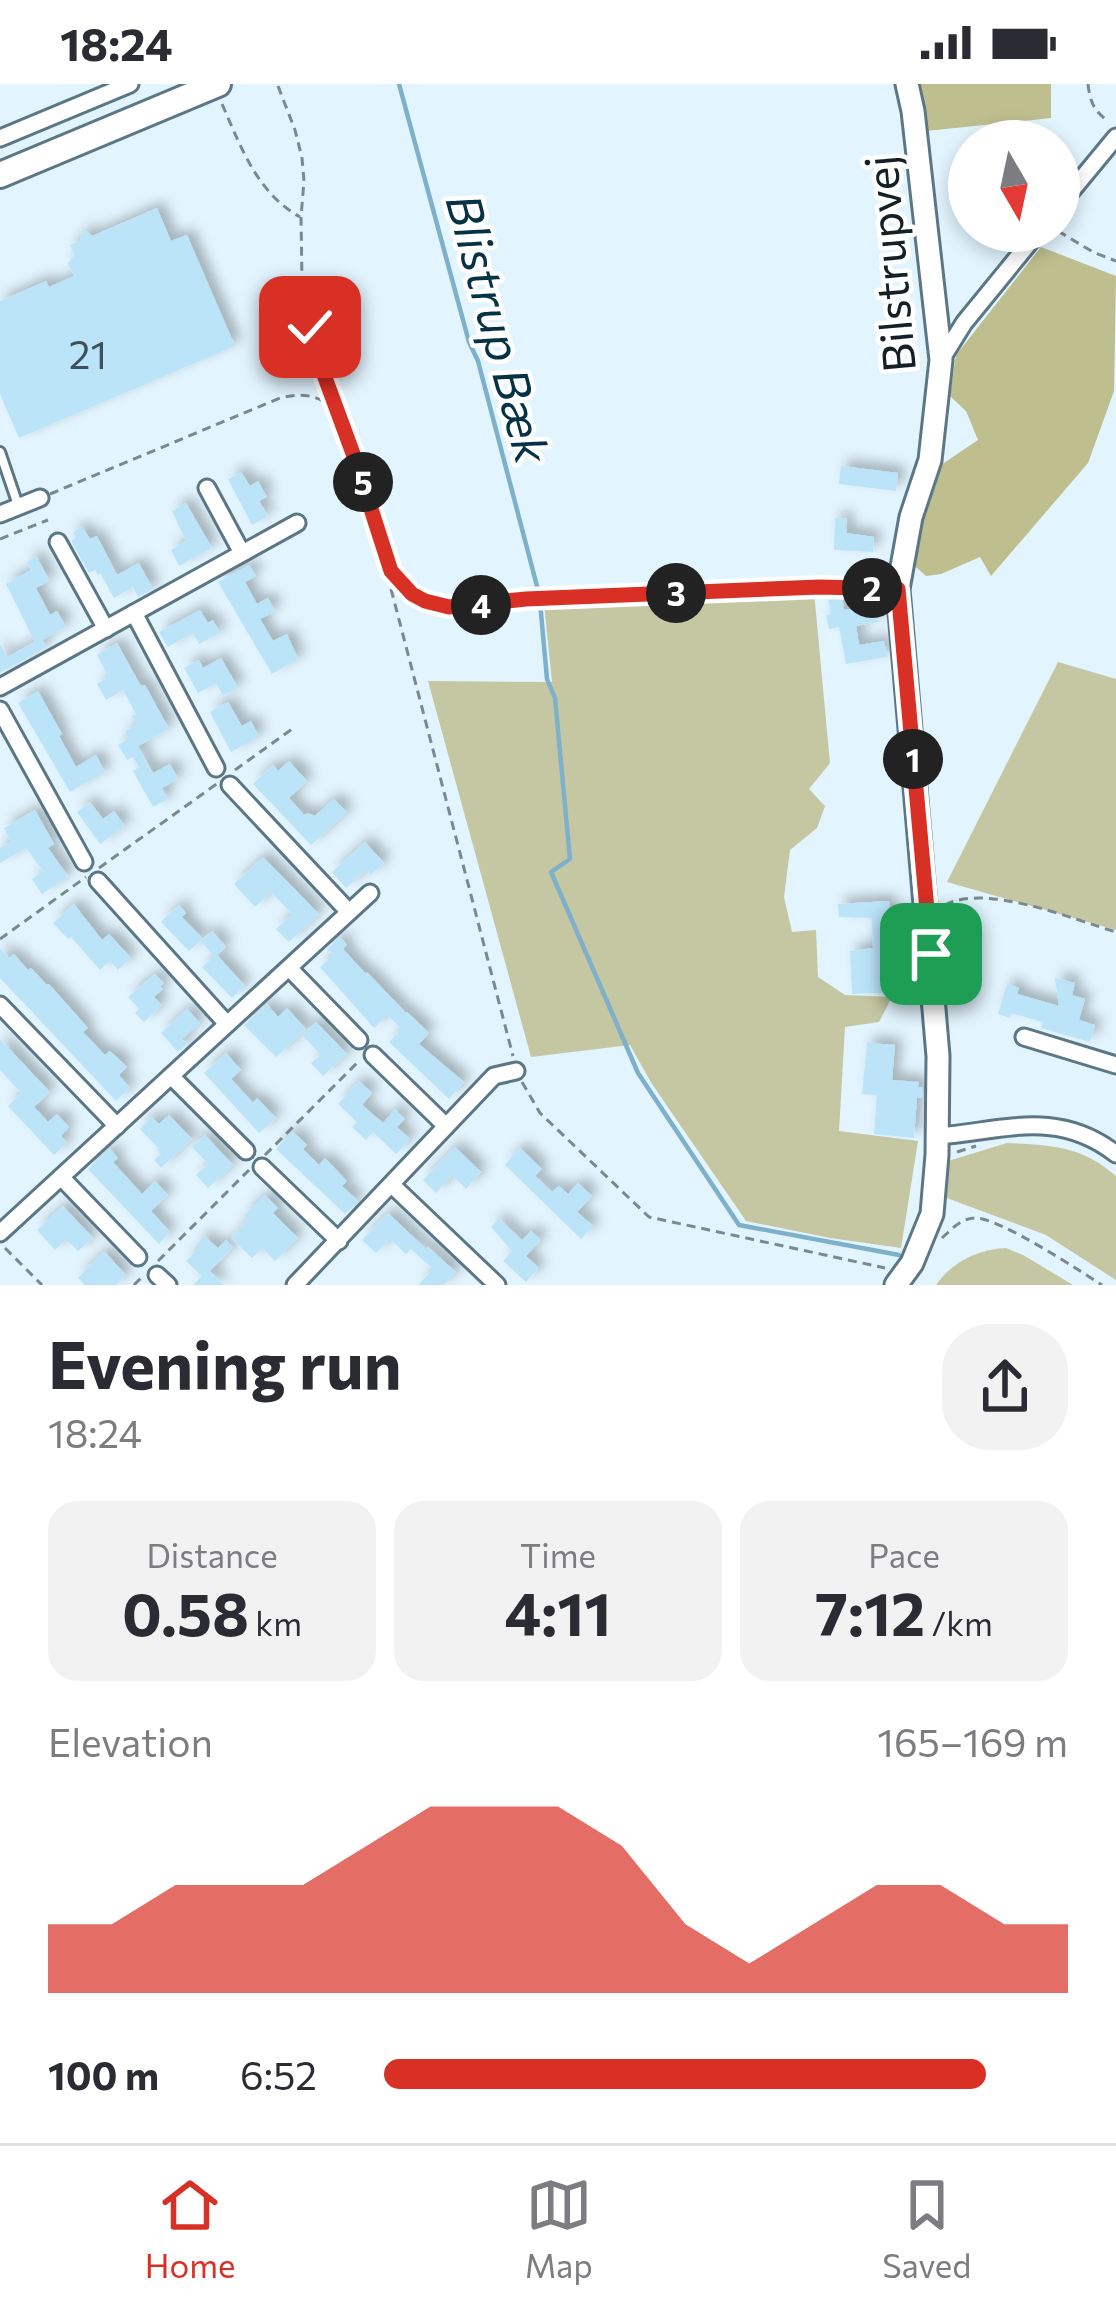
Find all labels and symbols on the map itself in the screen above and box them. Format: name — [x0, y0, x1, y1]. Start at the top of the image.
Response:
north arrow — [948, 120, 1080, 252]
street label: Bilstrupvej — [851, 153, 925, 375]
water label: Blistrup Bæk — [436, 187, 565, 470]
pin — [259, 276, 361, 378]
house number: 21 — [69, 329, 107, 377]
pin: 5 — [333, 452, 393, 512]
pin: 2 — [842, 558, 902, 618]
pin: 3 — [646, 563, 706, 623]
pin: 4 — [451, 575, 511, 635]
pin: 1 — [883, 729, 943, 789]
pin — [880, 903, 982, 1005]

